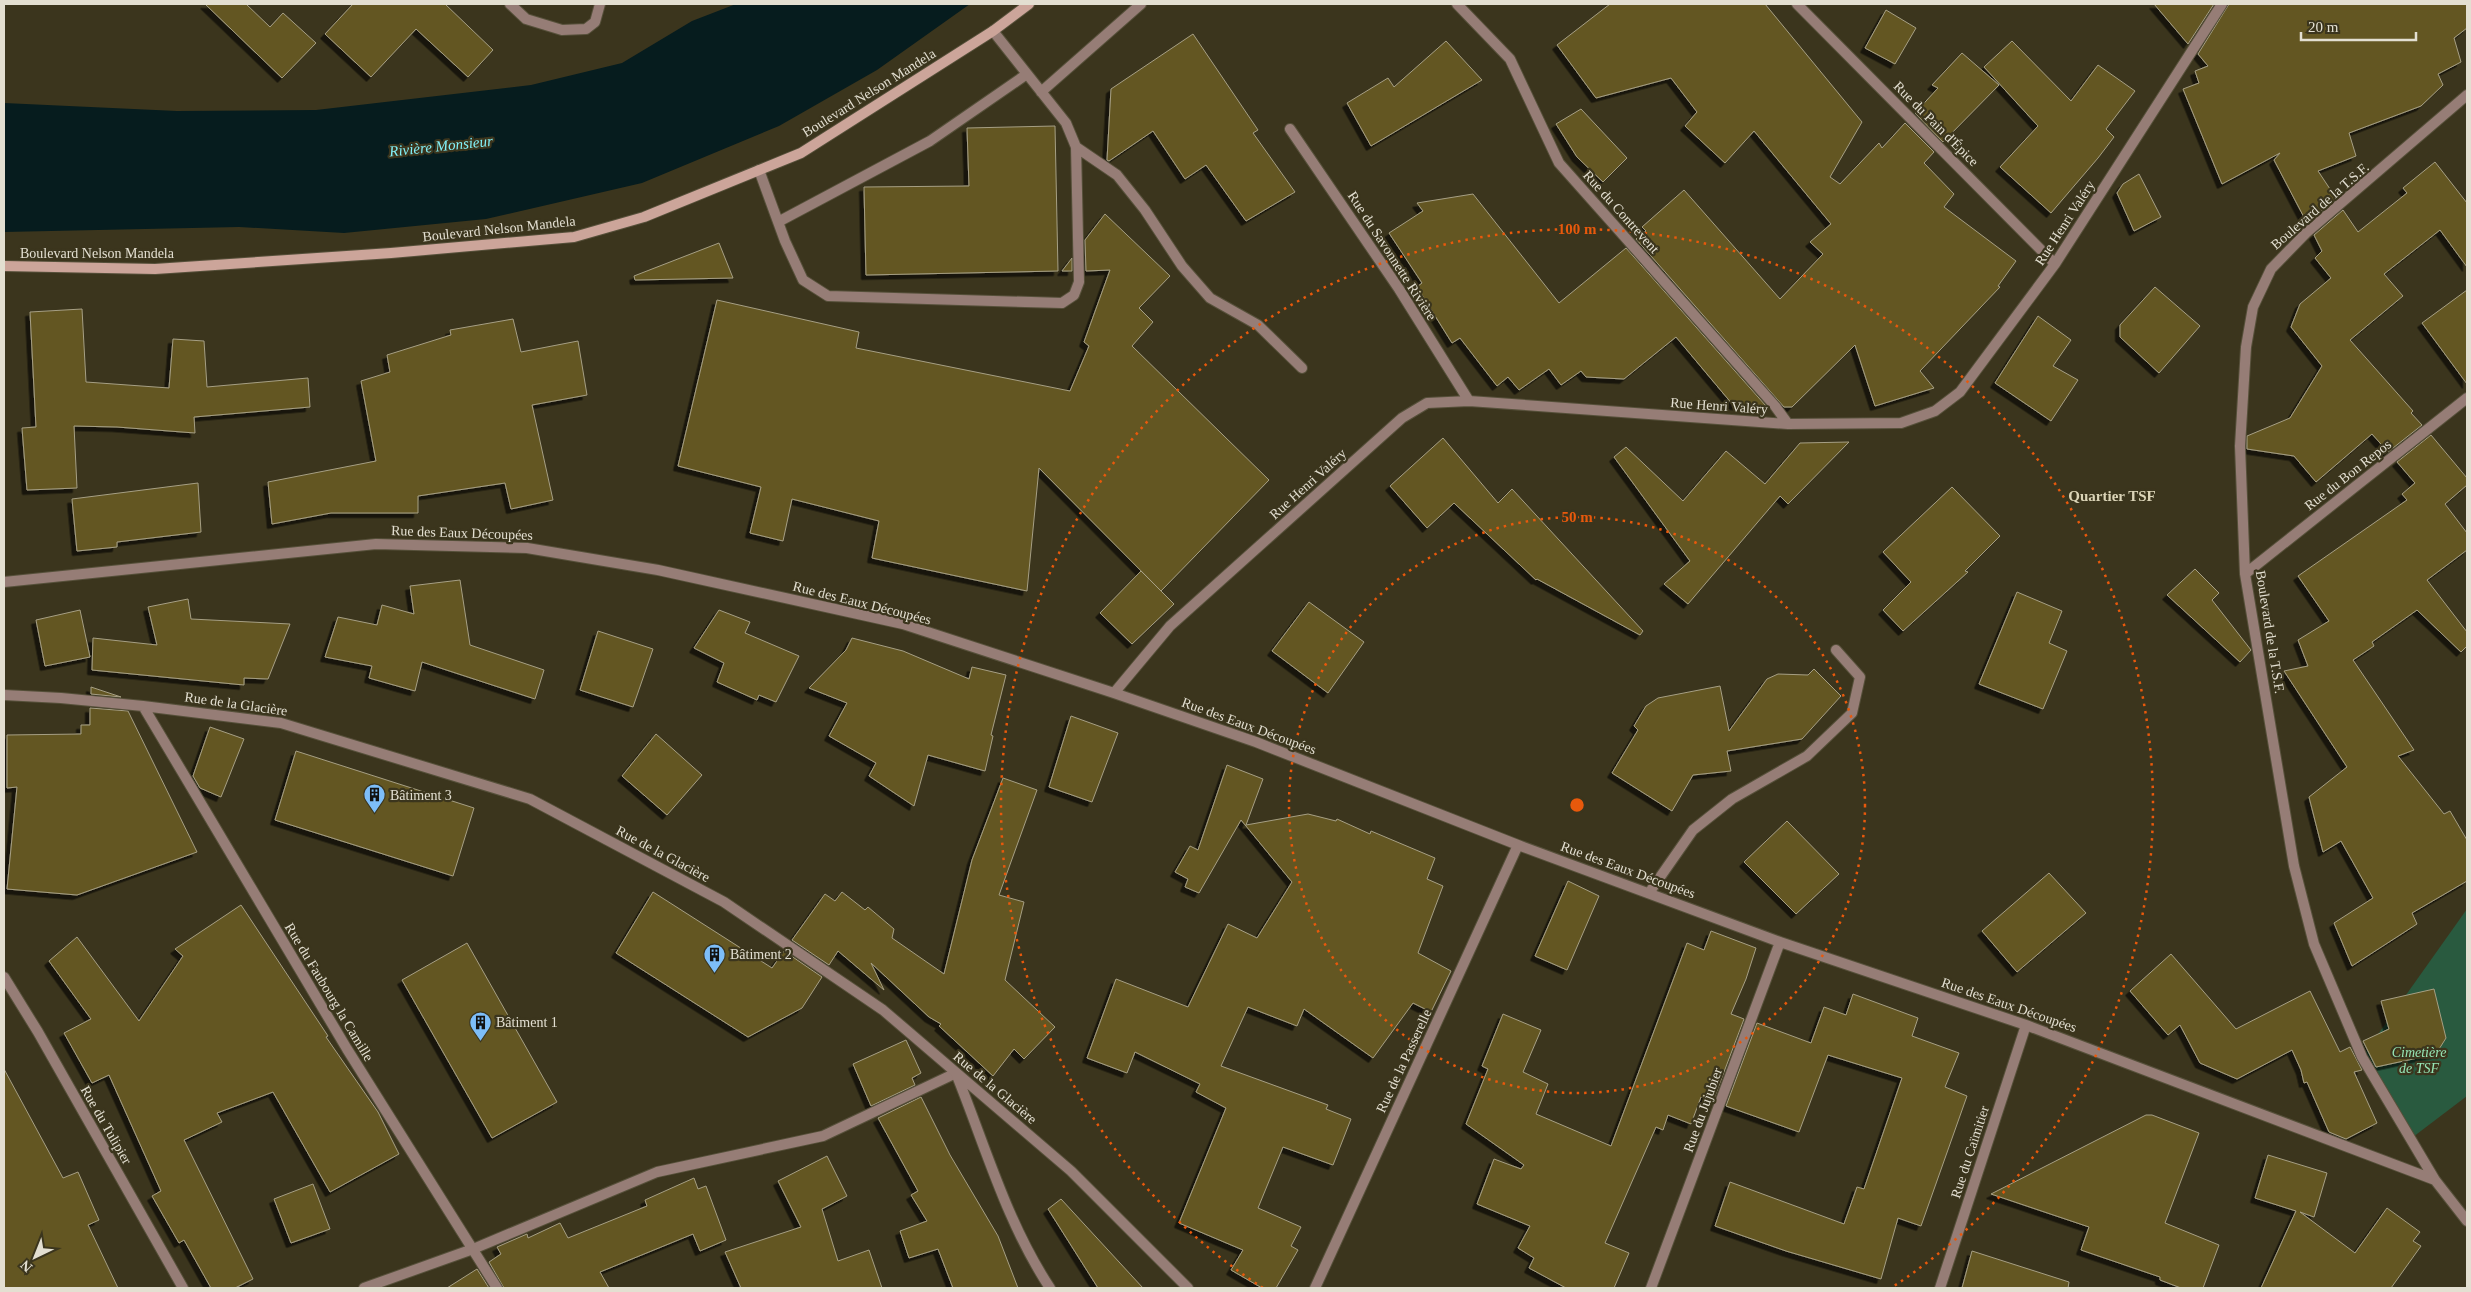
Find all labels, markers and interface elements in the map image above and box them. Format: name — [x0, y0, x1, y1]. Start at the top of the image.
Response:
scale bar — [2301, 10, 2416, 42]
text: 20 m — [2308, 19, 2339, 35]
street label: Boulevard Nelson Mandela — [800, 45, 939, 140]
street label: Rue du Pain d'Épice — [1891, 78, 1982, 169]
water label: Rivière Monsieur — [387, 133, 494, 159]
street label: Boulevard de la T.S.F. — [2268, 160, 2372, 252]
street label: Rue du Contrevent — [1580, 168, 1662, 256]
street label: Rue Henri Valéry — [2032, 178, 2098, 268]
street label: Rue du Savonnette Rivière — [1345, 189, 1439, 323]
street label: Boulevard Nelson Mandela — [422, 213, 577, 245]
text: 100 m — [1558, 221, 1597, 237]
street label: Boulevard Nelson Mandela — [20, 246, 175, 261]
street label: Rue Henri Valéry — [1670, 395, 1768, 417]
street label: Rue du Bon Repos — [2302, 437, 2394, 513]
street label: Rue Henri Valéry — [1267, 446, 1349, 522]
district label: Quartier TSF — [2068, 488, 2156, 504]
text: 50 m — [1561, 509, 1593, 525]
street label: Rue des Eaux Découpées — [391, 523, 533, 543]
street label: Boulevard de la T.S.F. — [2253, 569, 2287, 695]
street label: Rue des Eaux Découpées — [791, 579, 933, 627]
street label: Rue de la Glacière — [184, 689, 288, 719]
street label: Rue des Eaux Découpées — [1180, 695, 1318, 757]
building icon: Bâtiment 3 — [362, 783, 386, 814]
place label: Bâtiment 3 — [390, 788, 452, 803]
centre of rings — [1568, 796, 1586, 814]
street label: Rue de la Glacière — [614, 823, 712, 885]
street label: Rue des Eaux Découpées — [1559, 839, 1697, 901]
street label: Rue du Faubourg la Camille — [282, 920, 376, 1064]
building icon: Bâtiment 2 — [702, 942, 726, 973]
place label: Bâtiment 2 — [730, 947, 792, 962]
street label: Rue des Eaux Découpées — [1939, 975, 2079, 1035]
street label: Rue de la Passerelle — [1373, 1007, 1435, 1115]
building icon: Bâtiment 1 — [468, 1010, 492, 1041]
place label: Bâtiment 1 — [496, 1015, 558, 1030]
park label: Cimetière de TSF — [2392, 1045, 2446, 1076]
street label: Rue de la Glacière — [950, 1049, 1040, 1127]
street label: Rue du Jujubier — [1681, 1065, 1725, 1154]
street label: Rue du Tulipier — [78, 1083, 135, 1167]
street label: Rue du Caïmitier — [1948, 1104, 1992, 1200]
north arrow — [10, 1232, 60, 1282]
text: N — [18, 1257, 35, 1275]

